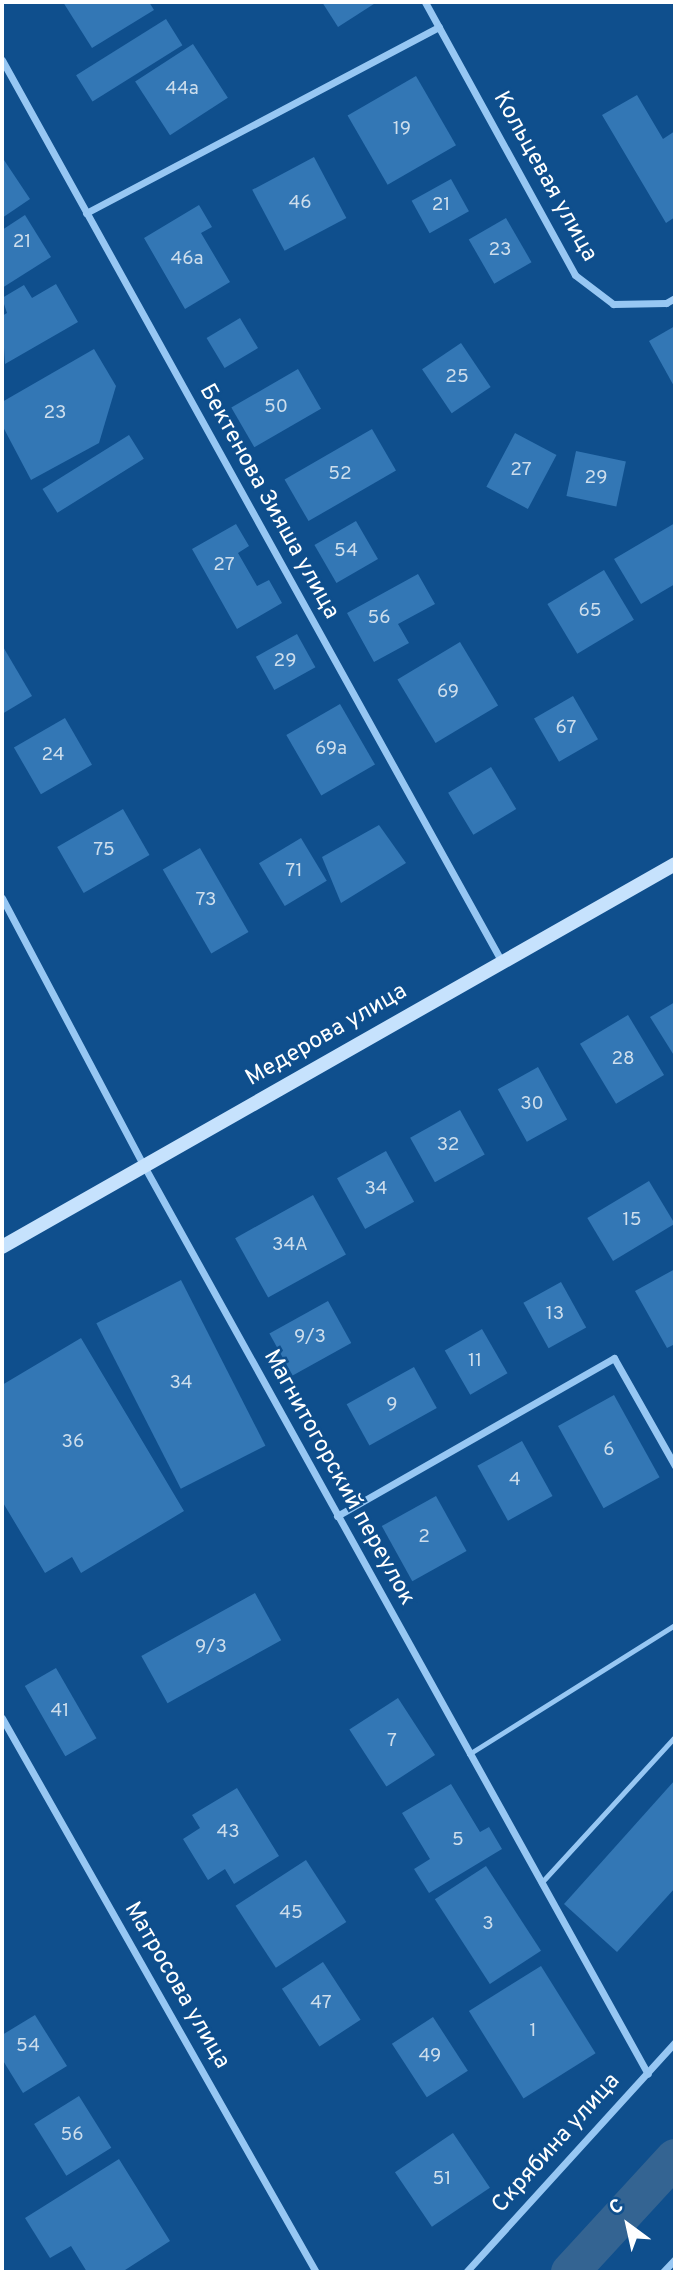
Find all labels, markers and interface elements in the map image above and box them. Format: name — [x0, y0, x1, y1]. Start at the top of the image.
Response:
house number: 44а — [165, 79, 199, 101]
street label: Кольцевая улица — [486, 87, 602, 267]
house number: 19 — [393, 119, 411, 141]
house number: 46 — [288, 193, 312, 215]
house number: 21 — [432, 195, 450, 217]
house number: 21 — [13, 232, 31, 254]
house number: 23 — [488, 240, 512, 262]
house number: 46а — [170, 249, 204, 271]
house number: 25 — [445, 367, 469, 389]
street label: Бектенова Зияша улица — [192, 380, 344, 624]
house number: 50 — [264, 397, 288, 419]
house number: 23 — [43, 403, 67, 425]
house number: 27 — [510, 460, 532, 482]
house number: 52 — [328, 464, 352, 486]
house number: 29 — [585, 468, 607, 490]
house number: 54 — [334, 541, 358, 563]
house number: 27 — [213, 555, 235, 577]
house number: 65 — [578, 601, 602, 623]
house number: 56 — [367, 608, 391, 630]
house number: 29 — [274, 651, 296, 673]
house number: 69 — [437, 682, 459, 704]
house number: 67 — [556, 718, 576, 740]
house number: 69a — [315, 739, 347, 761]
house number: 24 — [41, 745, 65, 767]
house number: 75 — [93, 840, 115, 862]
house number: 71 — [285, 861, 303, 883]
house number: 73 — [195, 890, 217, 912]
street label: Медерова улица — [241, 979, 413, 1093]
house number: 28 — [611, 1049, 635, 1071]
house number: 30 — [520, 1094, 544, 1116]
house number: 32 — [437, 1135, 459, 1157]
house number: 34 — [364, 1179, 388, 1201]
house number: 15 — [623, 1210, 641, 1232]
house number: 34А — [272, 1235, 308, 1257]
house number: 13 — [546, 1304, 564, 1326]
house number: 9/3 — [294, 1327, 326, 1349]
street label: Магнитогорский переулок — [256, 1345, 420, 1611]
house number: 11 — [468, 1351, 482, 1373]
house number: 34 — [169, 1373, 193, 1395]
house number: 9 — [386, 1395, 398, 1417]
house number: 36 — [62, 1432, 84, 1454]
house number: 6 — [603, 1440, 615, 1462]
house number: 4 — [509, 1470, 521, 1492]
house number: 2 — [418, 1527, 430, 1549]
house number: 9/3 — [195, 1637, 227, 1659]
house number: 41 — [51, 1701, 69, 1723]
house number: 7 — [387, 1731, 397, 1753]
house number: 43 — [216, 1822, 240, 1844]
house number: 5 — [452, 1830, 464, 1852]
street label: Матросова улица — [117, 1898, 235, 2074]
house number: 45 — [279, 1903, 303, 1925]
house number: 3 — [482, 1914, 494, 1936]
house number: 47 — [310, 1993, 332, 2015]
house number: 1 — [529, 2021, 537, 2043]
house number: 54 — [16, 2036, 40, 2058]
house number: 49 — [419, 2046, 441, 2068]
street label: Скрябина улица — [487, 2069, 627, 2219]
house number: 56 — [60, 2125, 84, 2147]
house number: 51 — [433, 2169, 451, 2191]
north arrow — [593, 2190, 663, 2260]

